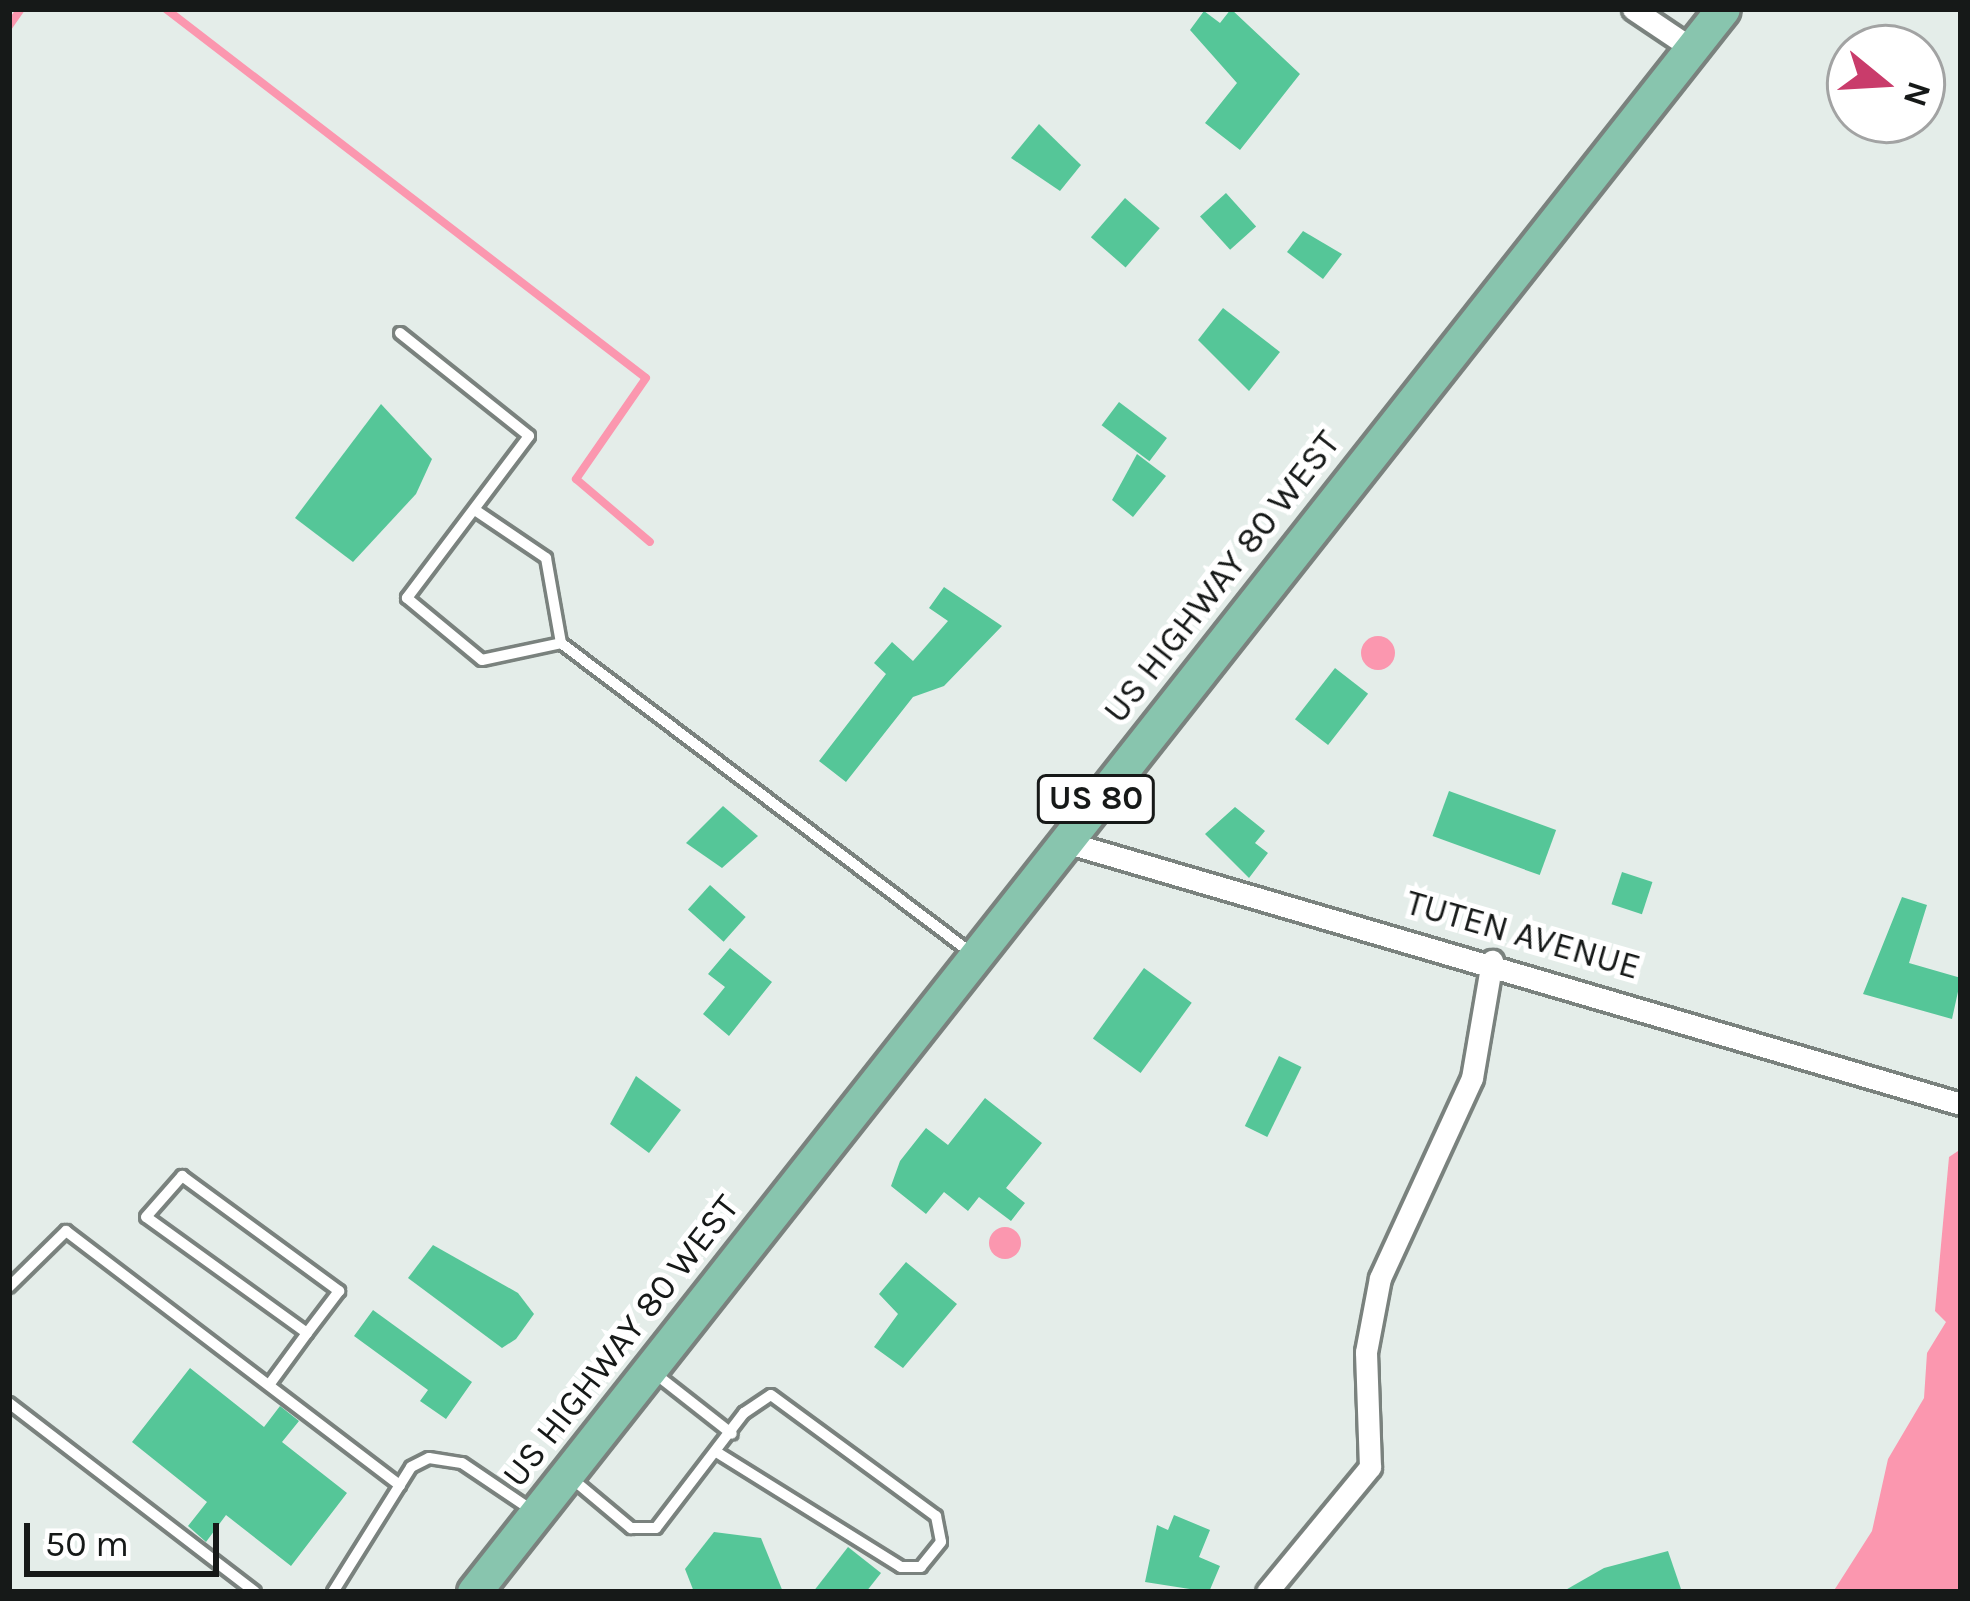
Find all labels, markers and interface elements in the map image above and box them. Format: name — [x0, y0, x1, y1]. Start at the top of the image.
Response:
north arrow — [1826, 24, 1946, 144]
text: N — [1896, 77, 1939, 111]
street label: US HIGHWAY 80 WEST — [1095, 422, 1349, 732]
road number: US 80 — [1036, 772, 1156, 826]
street label: TUTEN AVENUE — [1401, 881, 1645, 989]
street label: US HIGHWAY 80 WEST — [494, 1186, 748, 1496]
scale bar — [30, 1499, 225, 1573]
text: 50 m — [45, 1523, 129, 1565]

